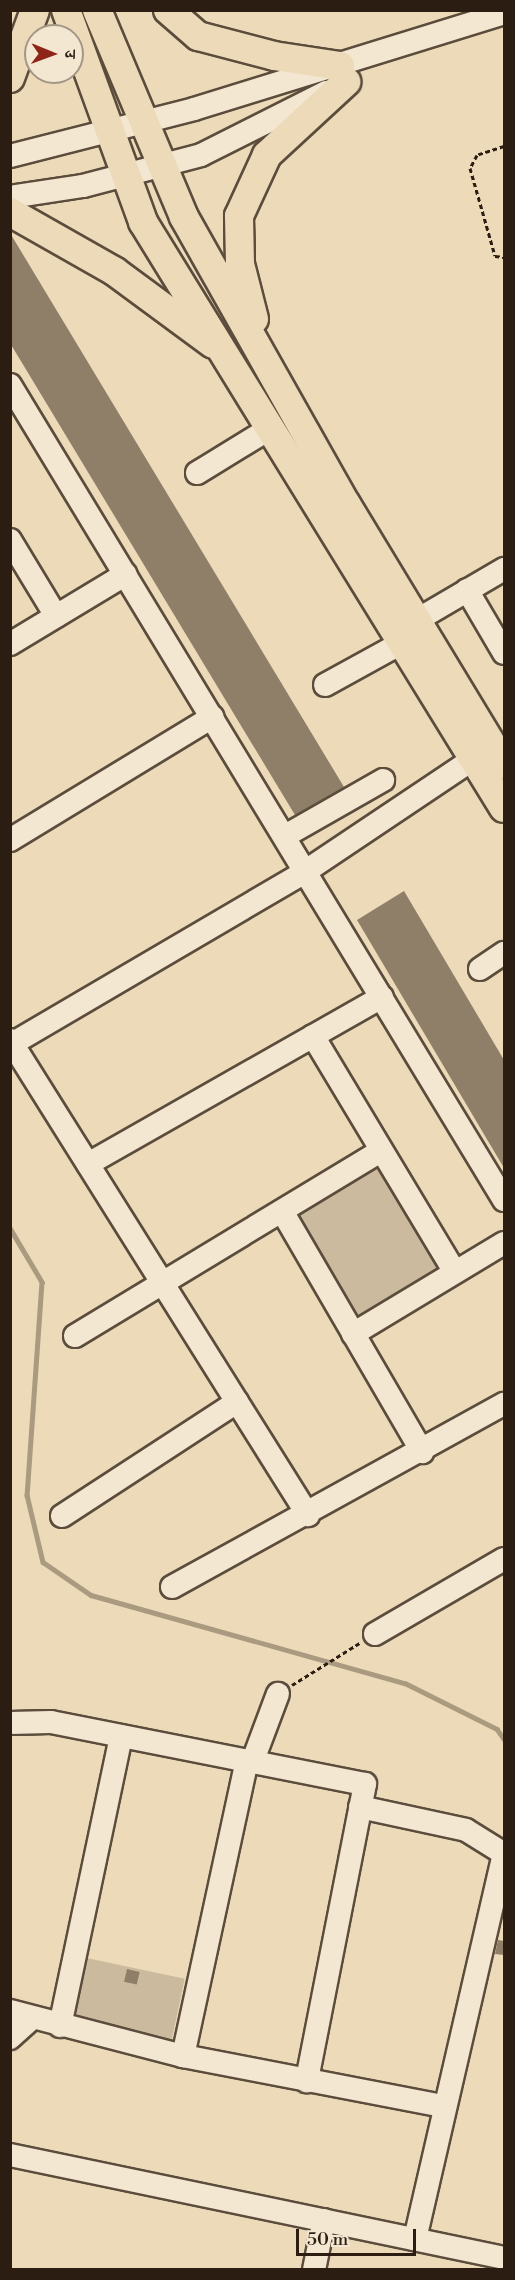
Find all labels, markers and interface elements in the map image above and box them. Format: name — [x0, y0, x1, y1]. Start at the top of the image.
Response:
north arrow — [24, 24, 84, 84]
text: उ — [60, 50, 80, 59]
scale bar — [299, 2217, 419, 2255]
text: 50 m — [307, 2228, 348, 2251]

